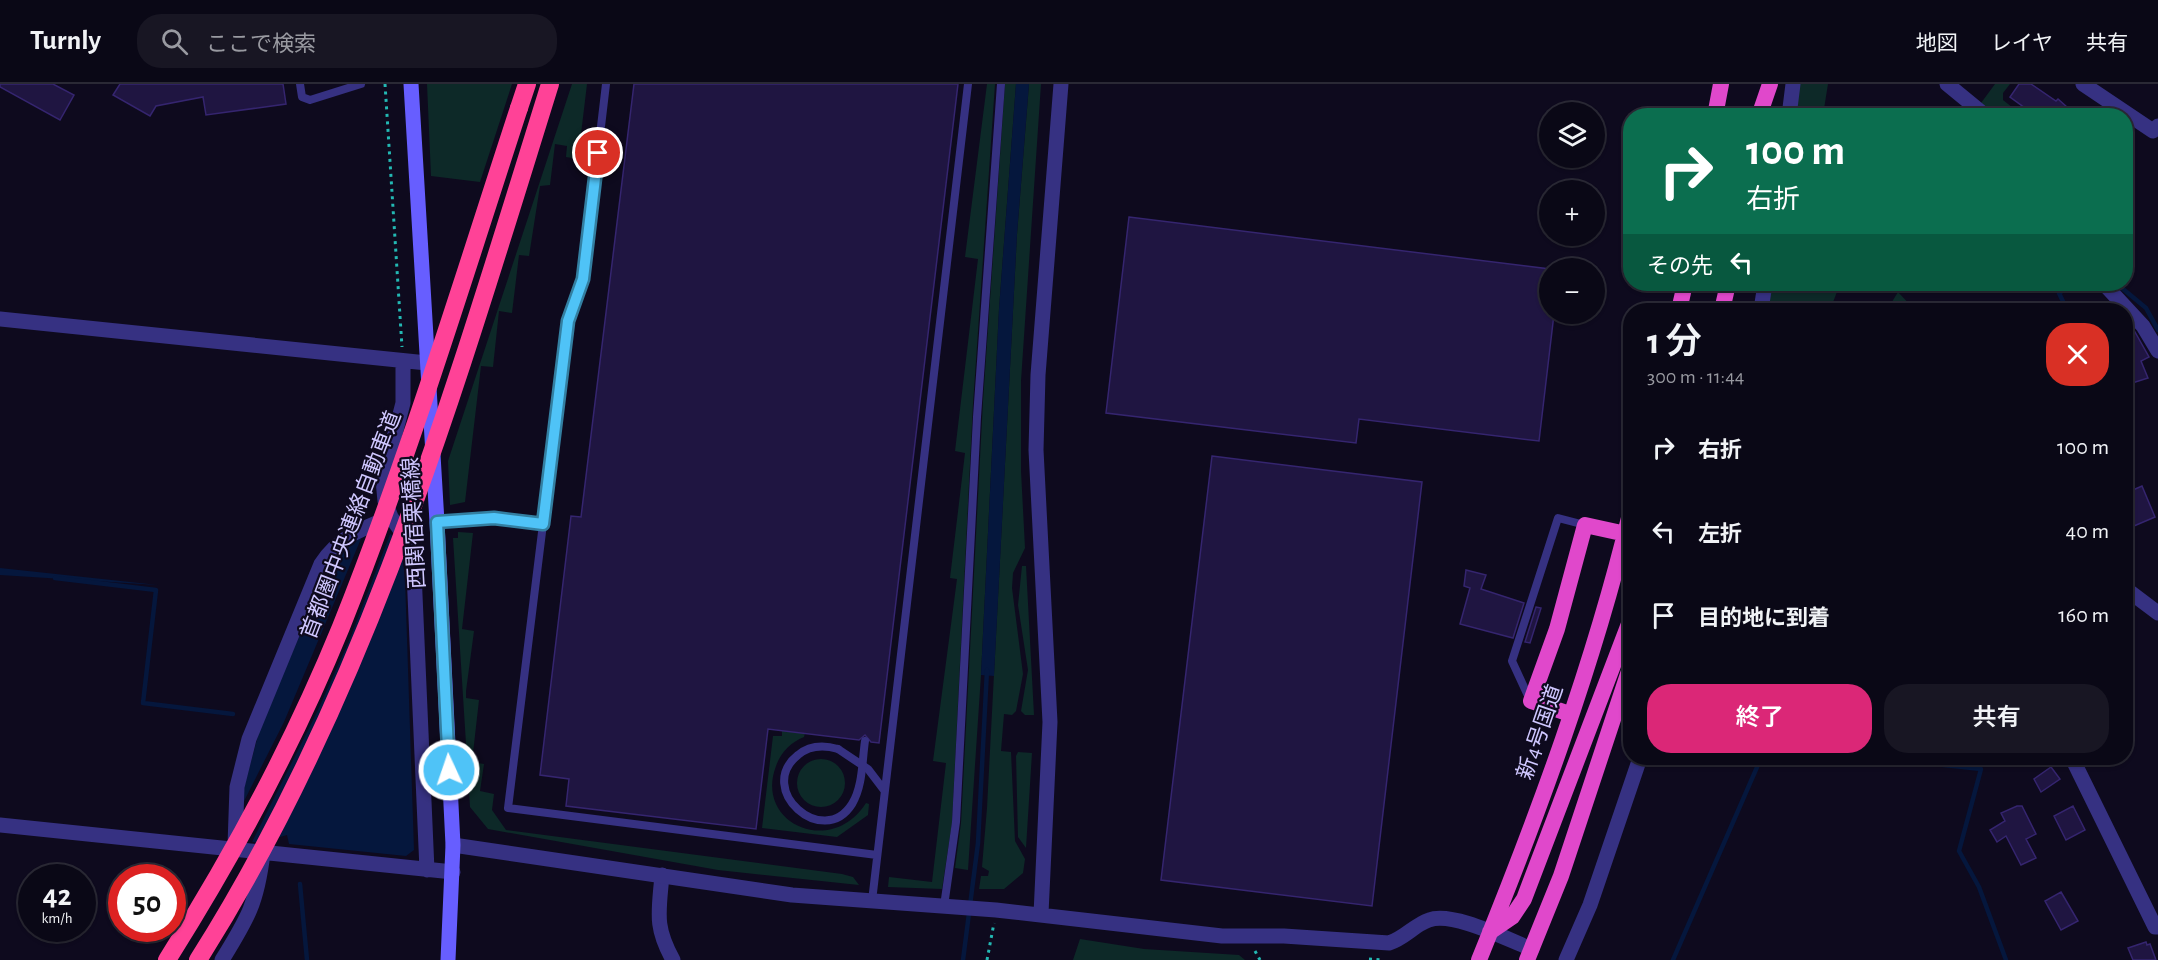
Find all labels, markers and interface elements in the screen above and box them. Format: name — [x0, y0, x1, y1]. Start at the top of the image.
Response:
search box — [137, 14, 557, 68]
icon: search — [158, 25, 191, 58]
text: Turnly — [30, 27, 101, 55]
text: ここで検索 — [206, 33, 316, 55]
text: 地図 — [1916, 33, 1958, 54]
text: レイヤ — [1991, 33, 2053, 54]
text: 共有 — [2086, 33, 2128, 54]
map controls — [1539, 102, 1605, 324]
button: layers — [1539, 102, 1605, 168]
pin — [572, 127, 623, 178]
text: 100 m — [1746, 130, 1845, 172]
icon: right — [1647, 132, 1725, 210]
icon: arrive — [581, 136, 614, 169]
button: + — [1539, 180, 1605, 246]
text: 右折 — [1746, 186, 1800, 213]
icon: left — [1725, 246, 1758, 279]
text: その先 — [1647, 255, 1713, 277]
button: − — [1539, 258, 1605, 324]
button: close — [2046, 323, 2109, 386]
text: 1 分 — [1647, 324, 1701, 360]
text: 300 m · 11:44 — [1647, 367, 1744, 387]
street label: 首都圏中央連絡自動車道 — [296, 408, 405, 642]
icon: right — [1647, 431, 1680, 464]
text: 100 m — [2057, 436, 2109, 458]
text: 右折 — [1698, 439, 1742, 461]
street label: 西関宿栗橋線 — [399, 457, 428, 590]
icon: left — [1647, 515, 1680, 548]
text: 40 m — [2066, 520, 2109, 542]
text: 左折 — [1698, 523, 1742, 545]
icon: arrive — [1647, 599, 1680, 632]
text: 160 m — [2058, 604, 2109, 626]
text: 目的地に到着 — [1698, 607, 1830, 629]
street label: 新4号国道 — [1513, 681, 1566, 782]
button: 終了 — [1647, 684, 1872, 753]
button: 共有 — [1884, 684, 2109, 753]
position arrow — [417, 738, 481, 802]
speed limit sign: 50 — [108, 864, 186, 942]
text: 42 — [42, 881, 72, 911]
text: km/h — [42, 911, 72, 926]

